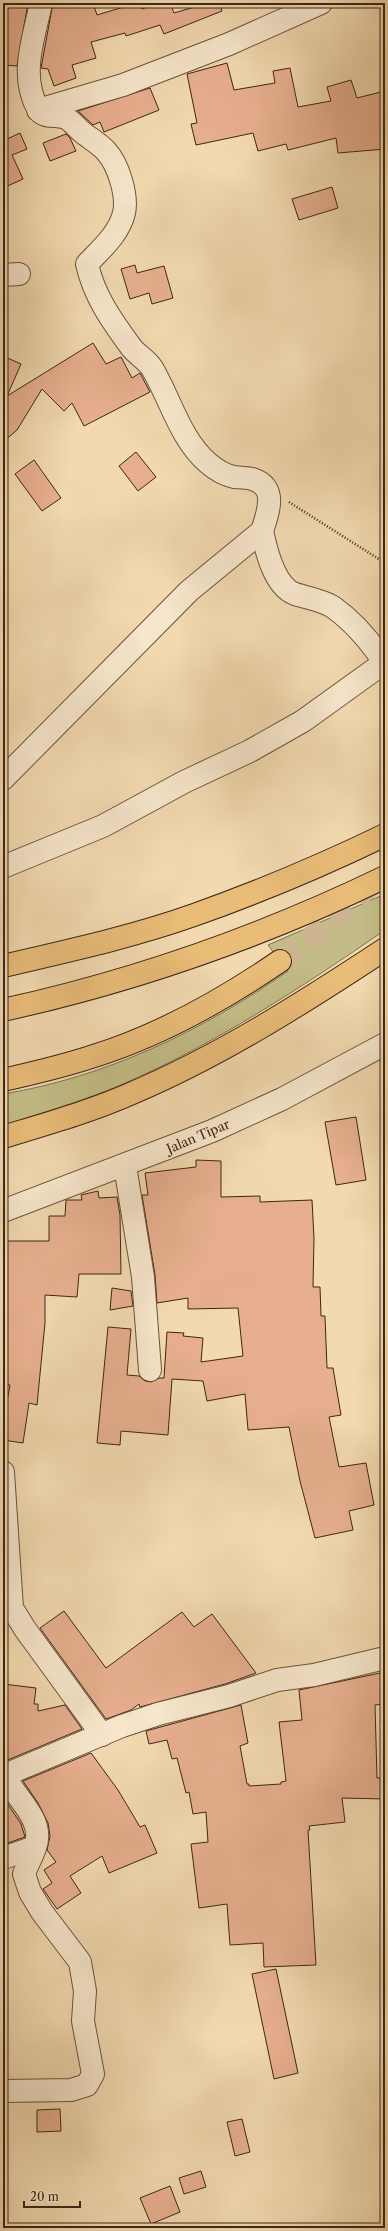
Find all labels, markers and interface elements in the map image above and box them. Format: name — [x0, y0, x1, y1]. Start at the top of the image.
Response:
street label: Jalan Tipar — [162, 1115, 232, 1157]
scale bar — [24, 2183, 80, 2209]
text: 20 m — [30, 2189, 59, 2204]

